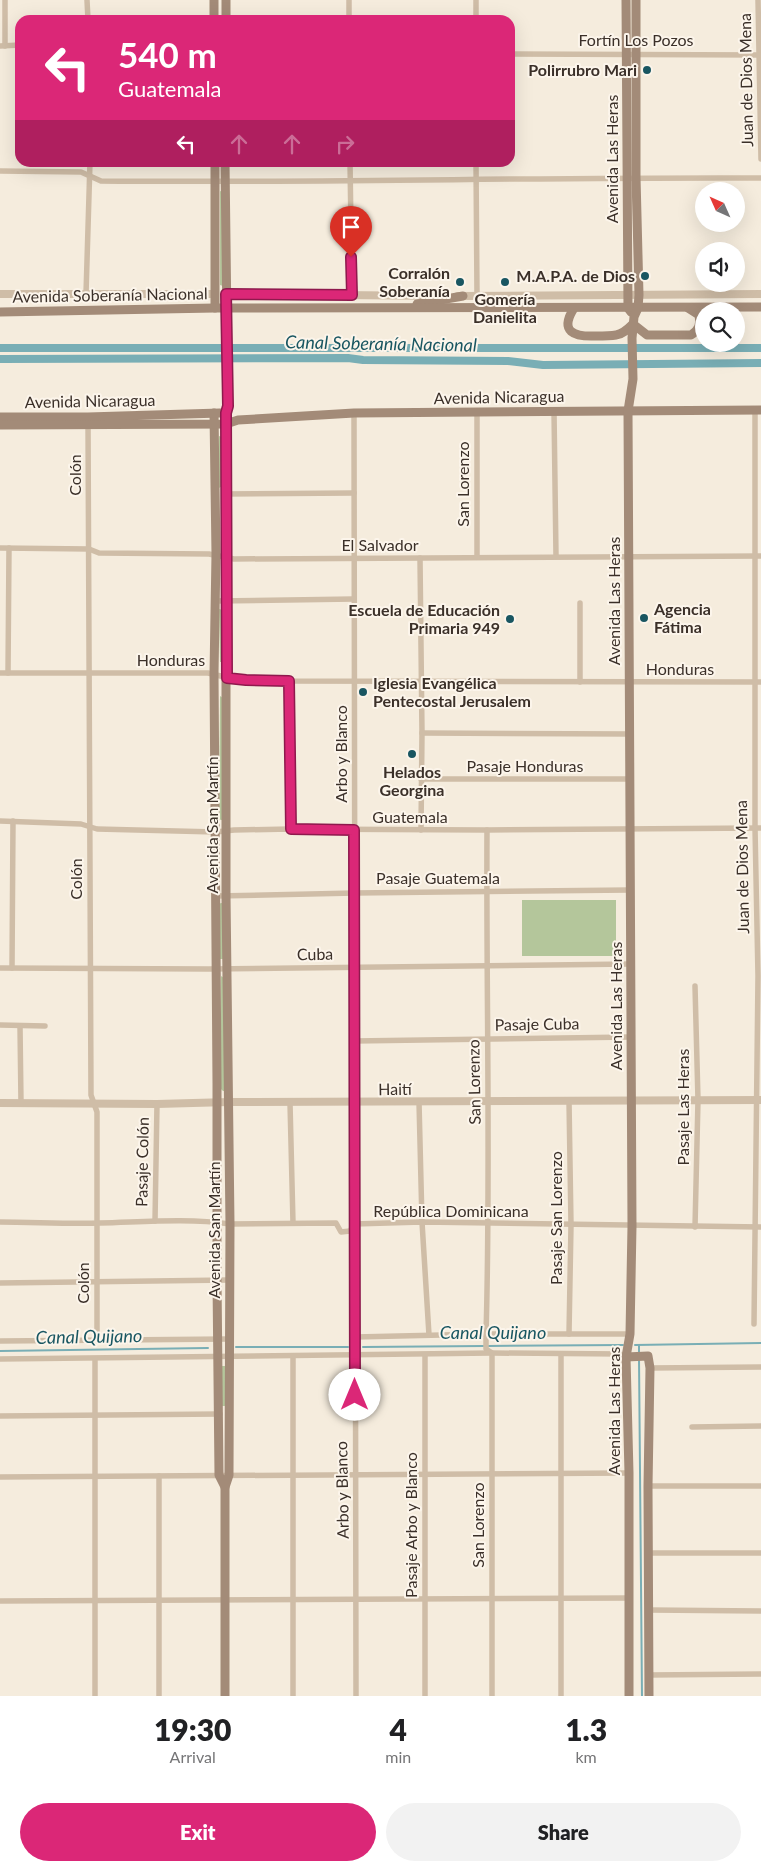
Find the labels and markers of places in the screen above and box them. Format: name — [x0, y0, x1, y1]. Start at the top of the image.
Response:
place label: Polirrubro Mari — [528, 60, 637, 79]
marker: Polirrubro Mari — [641, 64, 653, 76]
pin — [330, 206, 372, 257]
place label: Corralón Soberanía — [379, 263, 450, 300]
place label: M.A.P.A. de Dios — [516, 266, 635, 285]
marker: M.A.P.A. de Dios — [639, 270, 651, 282]
marker: Corralón Soberanía — [454, 276, 466, 288]
marker: Gomería Danielita — [499, 276, 511, 288]
place label: Gomería Danielita — [473, 289, 537, 326]
place label: Agencia Fátima — [653, 599, 711, 636]
place label: Escuela de Educación Primaria 949 — [348, 600, 500, 637]
marker: Agencia Fátima — [638, 612, 650, 624]
marker: Escuela de Educación Primaria 949 — [504, 613, 516, 625]
place label: Iglesia Evangélica Pentecostal Jerusalem — [373, 673, 531, 710]
marker: Iglesia Evangélica Pentecostal Jerusalem — [357, 686, 369, 698]
marker: Helados Georgina — [406, 748, 418, 760]
place label: Helados Georgina — [380, 762, 444, 799]

